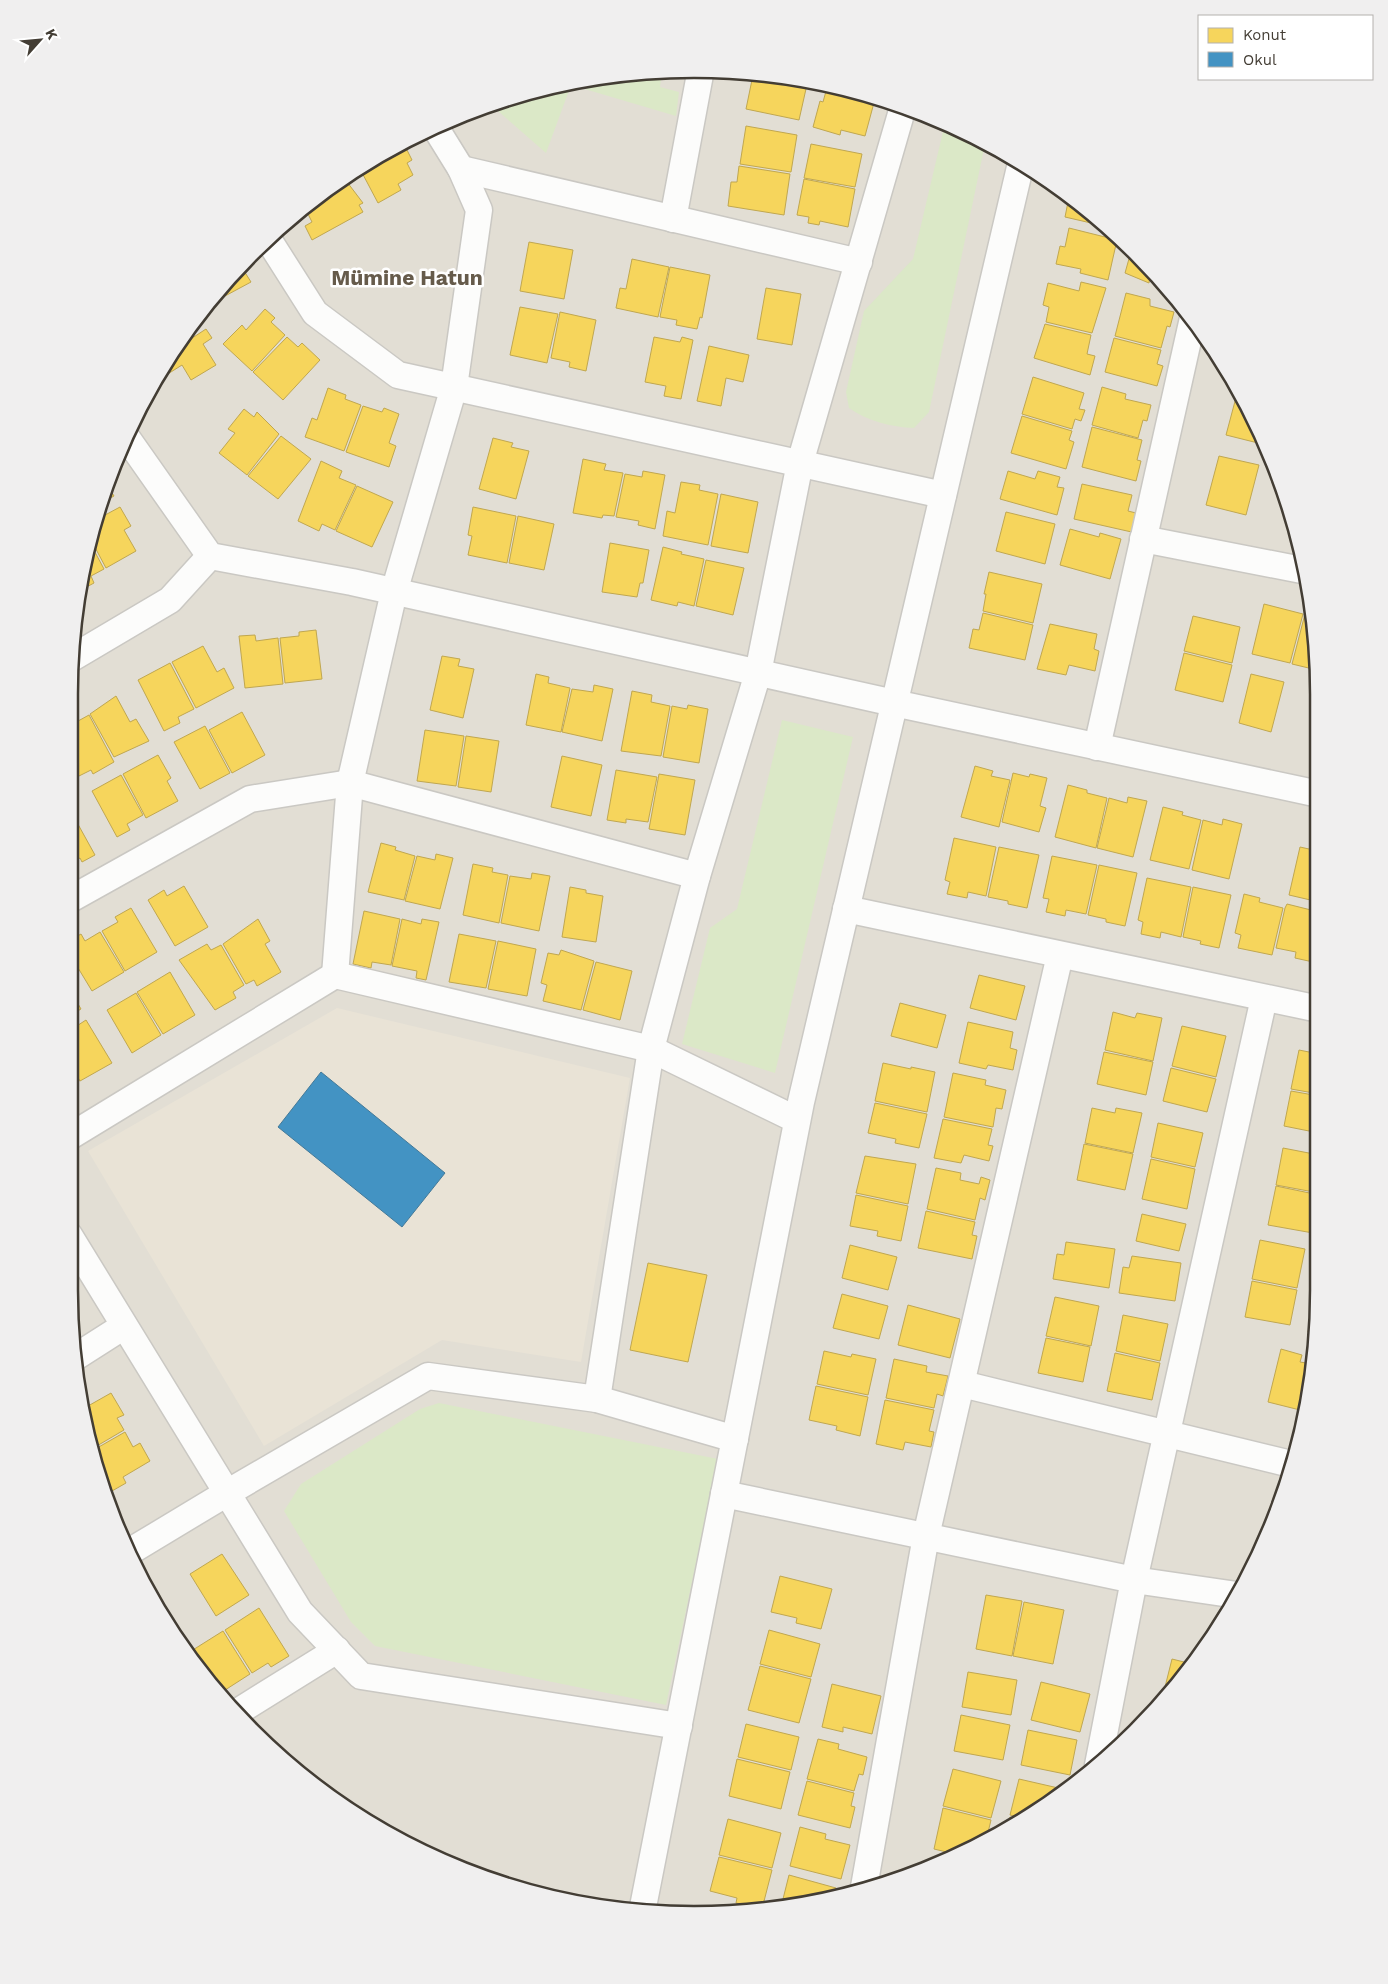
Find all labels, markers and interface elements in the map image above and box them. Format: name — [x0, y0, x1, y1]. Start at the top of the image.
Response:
north arrow — [15, 15, 65, 65]
legend — [1198, 15, 1373, 80]
text: K — [42, 26, 61, 42]
text: Konut — [1243, 26, 1287, 44]
text: Okul — [1243, 51, 1277, 69]
district label: Mümine Hatun — [331, 265, 483, 290]

